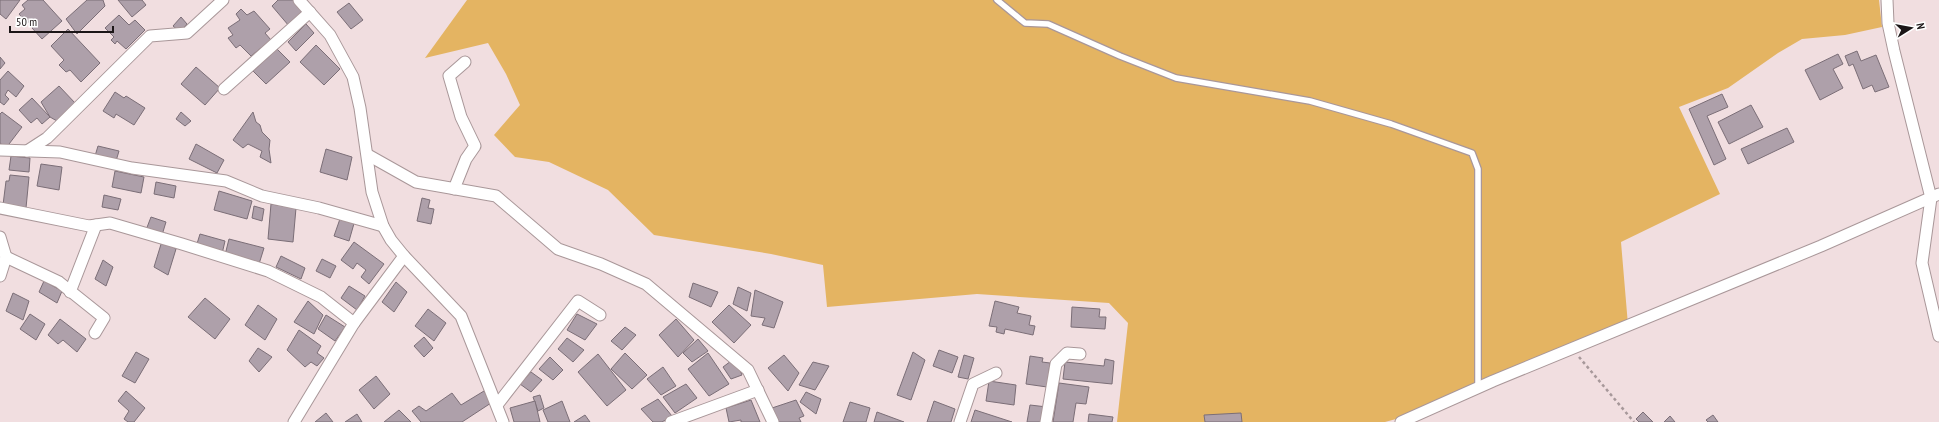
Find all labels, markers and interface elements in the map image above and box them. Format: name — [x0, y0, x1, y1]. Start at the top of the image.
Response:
scale bar — [10, 8, 113, 34]
north arrow — [1891, 8, 1931, 48]
text: 50 m — [16, 14, 37, 29]
text: N — [1913, 22, 1928, 30]

